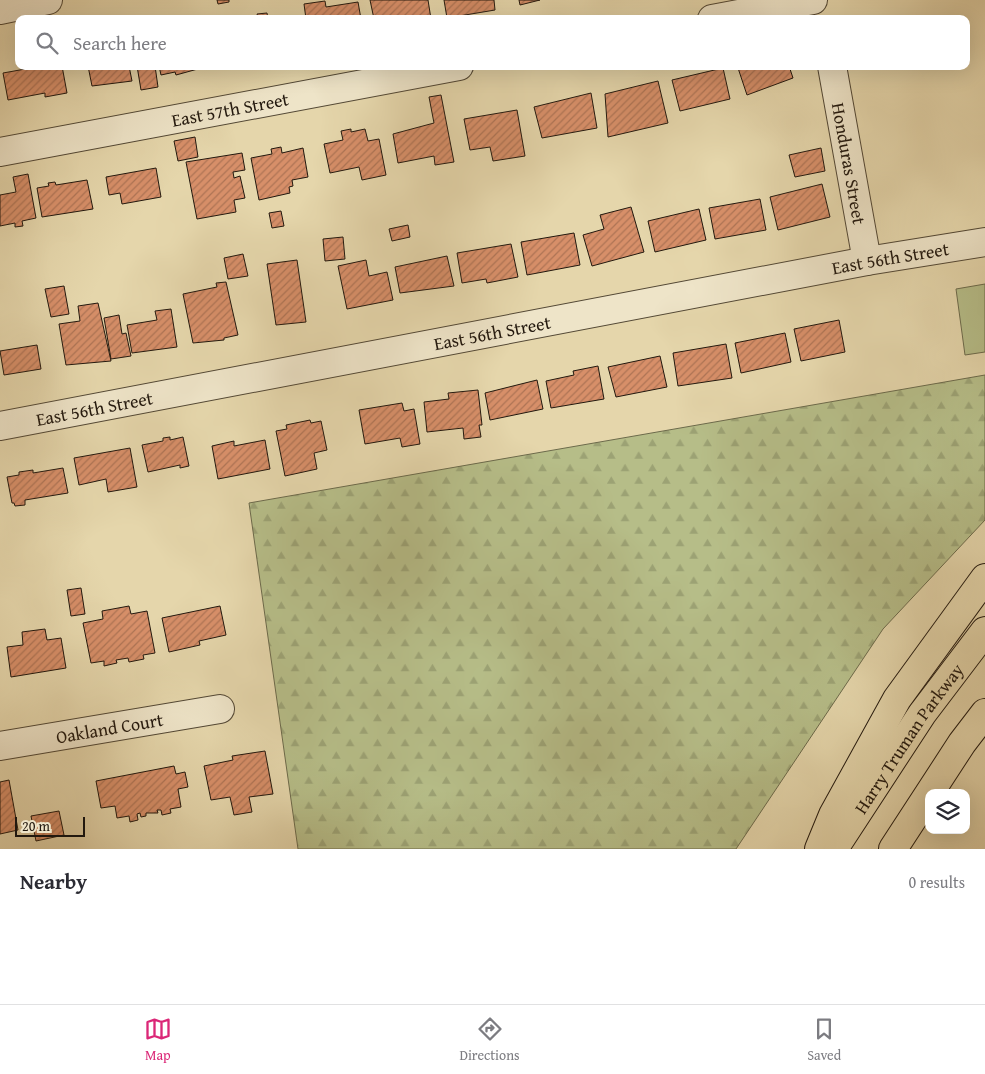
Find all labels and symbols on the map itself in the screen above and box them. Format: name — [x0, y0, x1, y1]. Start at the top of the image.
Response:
street label: East 57th Street — [169, 85, 291, 133]
street label: Honduras Street — [825, 100, 874, 227]
street label: East 56th Street — [829, 234, 951, 281]
street label: East 56th Street — [431, 308, 554, 357]
street label: East 56th Street — [34, 384, 156, 432]
street label: Harry Truman Parkway — [847, 657, 970, 819]
street label: Oakland Court — [54, 705, 166, 750]
scale bar — [15, 814, 85, 837]

